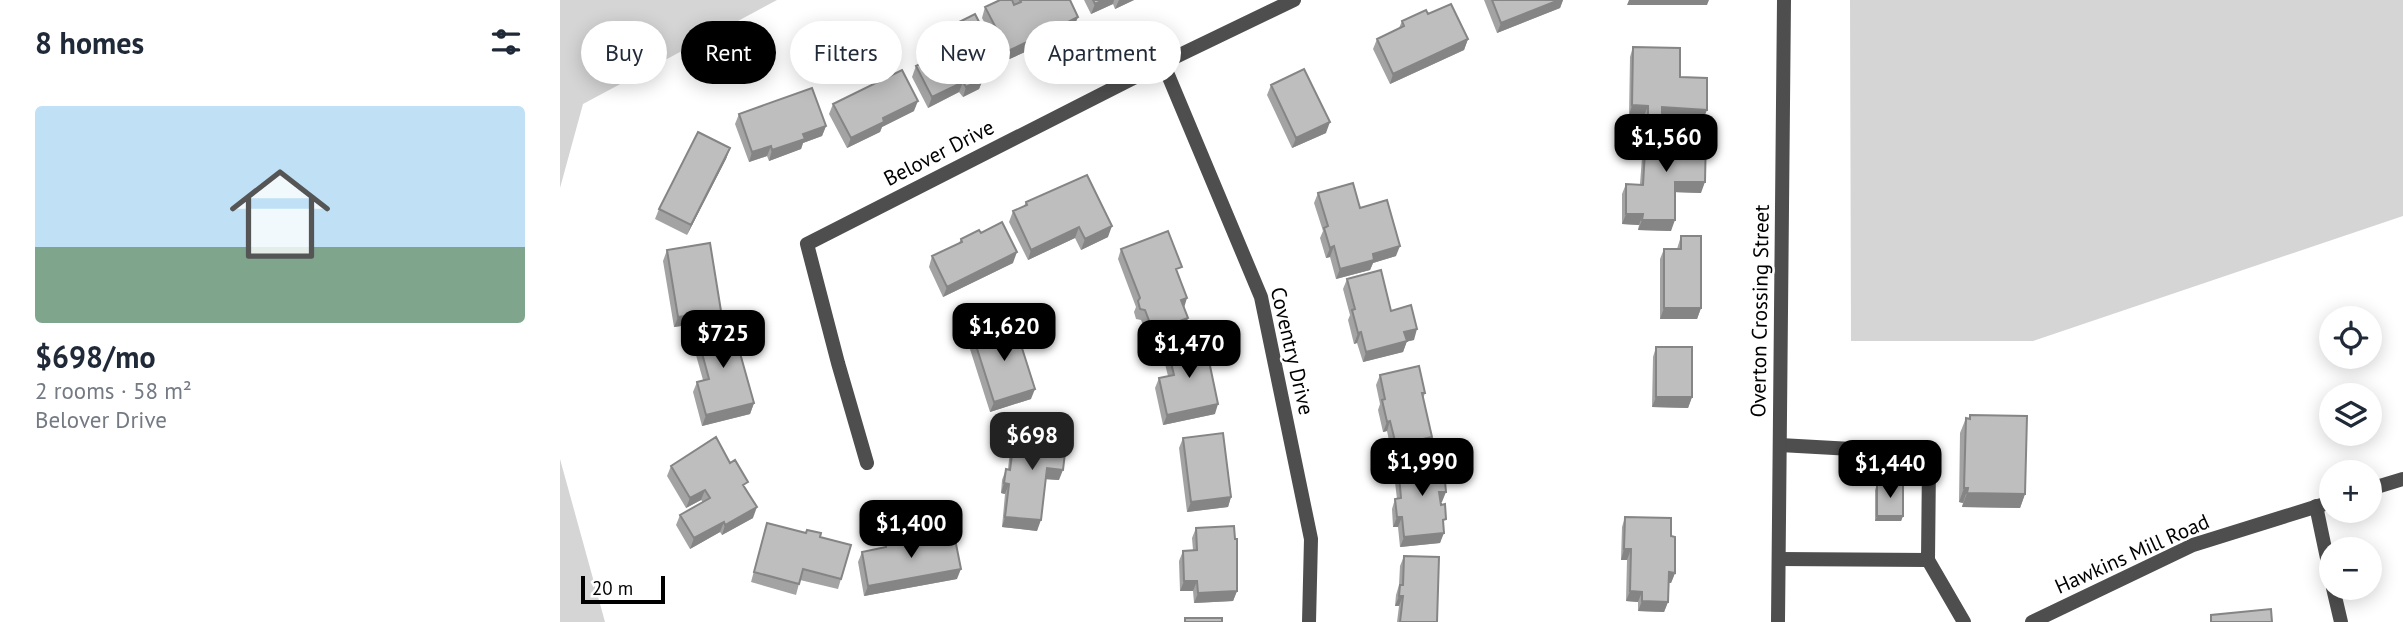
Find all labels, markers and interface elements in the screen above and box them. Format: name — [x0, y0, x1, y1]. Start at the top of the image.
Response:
chip: Buy — [581, 21, 667, 84]
chip: Rent — [681, 21, 776, 84]
chip: Filters — [790, 21, 902, 84]
chip: New — [916, 21, 1010, 84]
chip: Apartment — [1024, 21, 1181, 84]
text: 8 homes — [35, 23, 144, 62]
icon: filters — [487, 23, 525, 61]
street label: Belover Drive — [879, 113, 999, 192]
pin: $1,560 — [1609, 114, 1723, 174]
text: $1,560 — [1630, 122, 1702, 151]
icon: home — [217, 151, 343, 277]
street label: Overton Crossing Street — [1744, 204, 1775, 418]
street label: Coventry Drive — [1265, 284, 1320, 417]
pin: $1,620 — [947, 304, 1061, 363]
map controls — [2319, 306, 2382, 600]
button: locate — [2319, 306, 2382, 369]
pin: $725 — [682, 310, 764, 370]
text: $1,620 — [968, 311, 1040, 340]
text: $725 — [697, 318, 749, 347]
pin: $1,470 — [1132, 320, 1246, 380]
text: $1,470 — [1153, 328, 1225, 357]
text: $698/mo — [35, 337, 156, 376]
text: 2 rooms · 58 m² — [35, 376, 192, 405]
button: layers — [2319, 383, 2382, 446]
text: Belover Drive — [35, 405, 167, 434]
pin: $698 — [991, 412, 1073, 472]
text: $698 — [1006, 420, 1058, 449]
pin: $1,990 — [1365, 438, 1479, 498]
pin: $1,440 — [1833, 440, 1947, 500]
text: $1,990 — [1386, 446, 1458, 475]
text: $1,440 — [1854, 448, 1926, 477]
button: + — [2319, 460, 2382, 523]
pin: $1,400 — [854, 500, 968, 560]
street label: Hawkins Mill Road — [2050, 507, 2213, 600]
text: $1,400 — [875, 508, 947, 537]
button: − — [2319, 537, 2382, 600]
scale bar — [581, 573, 665, 605]
text: 20 m — [592, 576, 633, 600]

